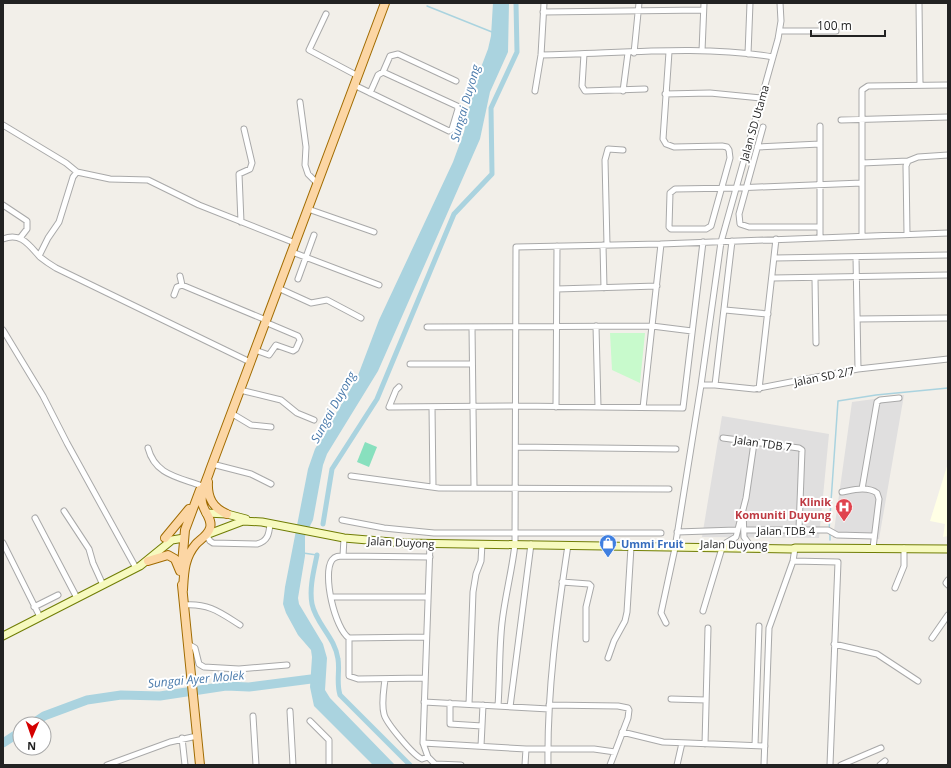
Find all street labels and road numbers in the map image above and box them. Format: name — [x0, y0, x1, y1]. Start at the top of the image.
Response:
street label: Jalan SD Utama — [736, 83, 772, 164]
street label: Jalan SD 2/7 — [792, 363, 855, 389]
street label: Jalan TDB 7 — [732, 431, 793, 454]
street label: Jalan TDB 4 — [756, 523, 816, 538]
street label: Jalan Duyong — [366, 533, 435, 551]
street label: Jalan Duyong — [699, 536, 768, 552]

